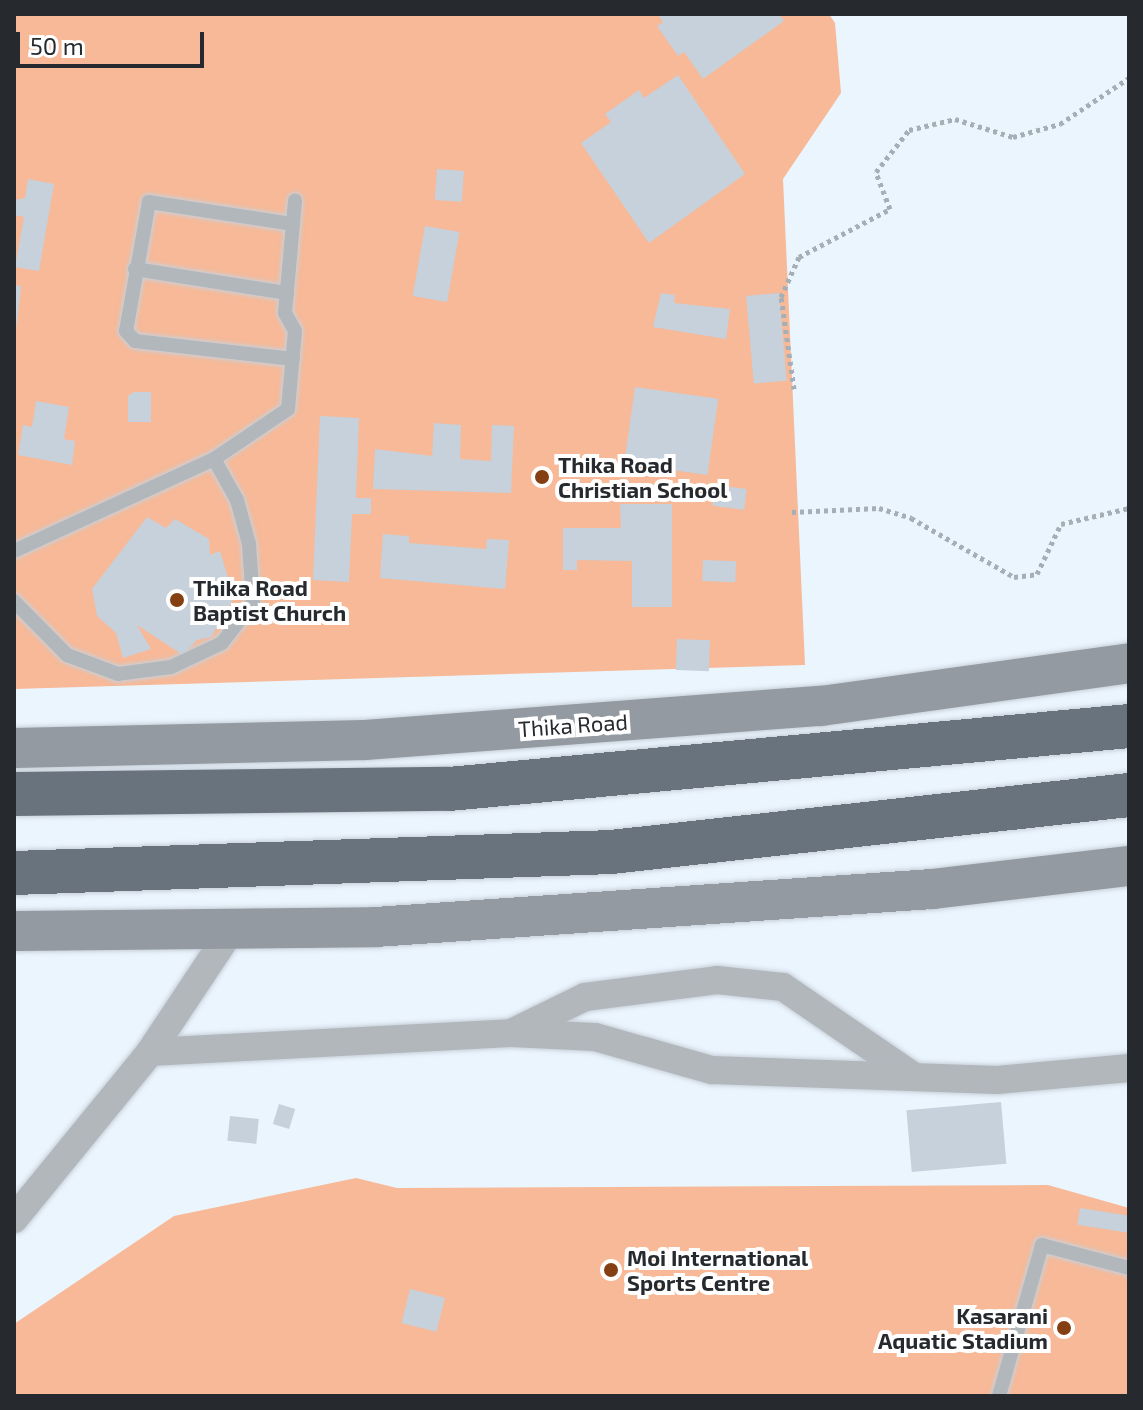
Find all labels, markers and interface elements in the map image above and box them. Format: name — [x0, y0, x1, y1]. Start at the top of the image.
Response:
scale bar — [20, 16, 208, 66]
text: 50 m — [30, 31, 84, 60]
place label: Thika Road Christian School — [558, 451, 727, 502]
marker: Thika Road Christian School — [533, 468, 551, 486]
place label: Thika Road Baptist Church — [193, 574, 346, 626]
marker: Thika Road Baptist Church — [168, 591, 186, 609]
street label: Thika Road — [517, 708, 629, 742]
place label: Moi International Sports Centre — [627, 1244, 808, 1296]
marker: Moi International Sports Centre — [602, 1261, 620, 1279]
place label: Kasarani Aquatic Stadium — [878, 1302, 1048, 1354]
marker: Kasarani Aquatic Stadium — [1055, 1319, 1073, 1337]

